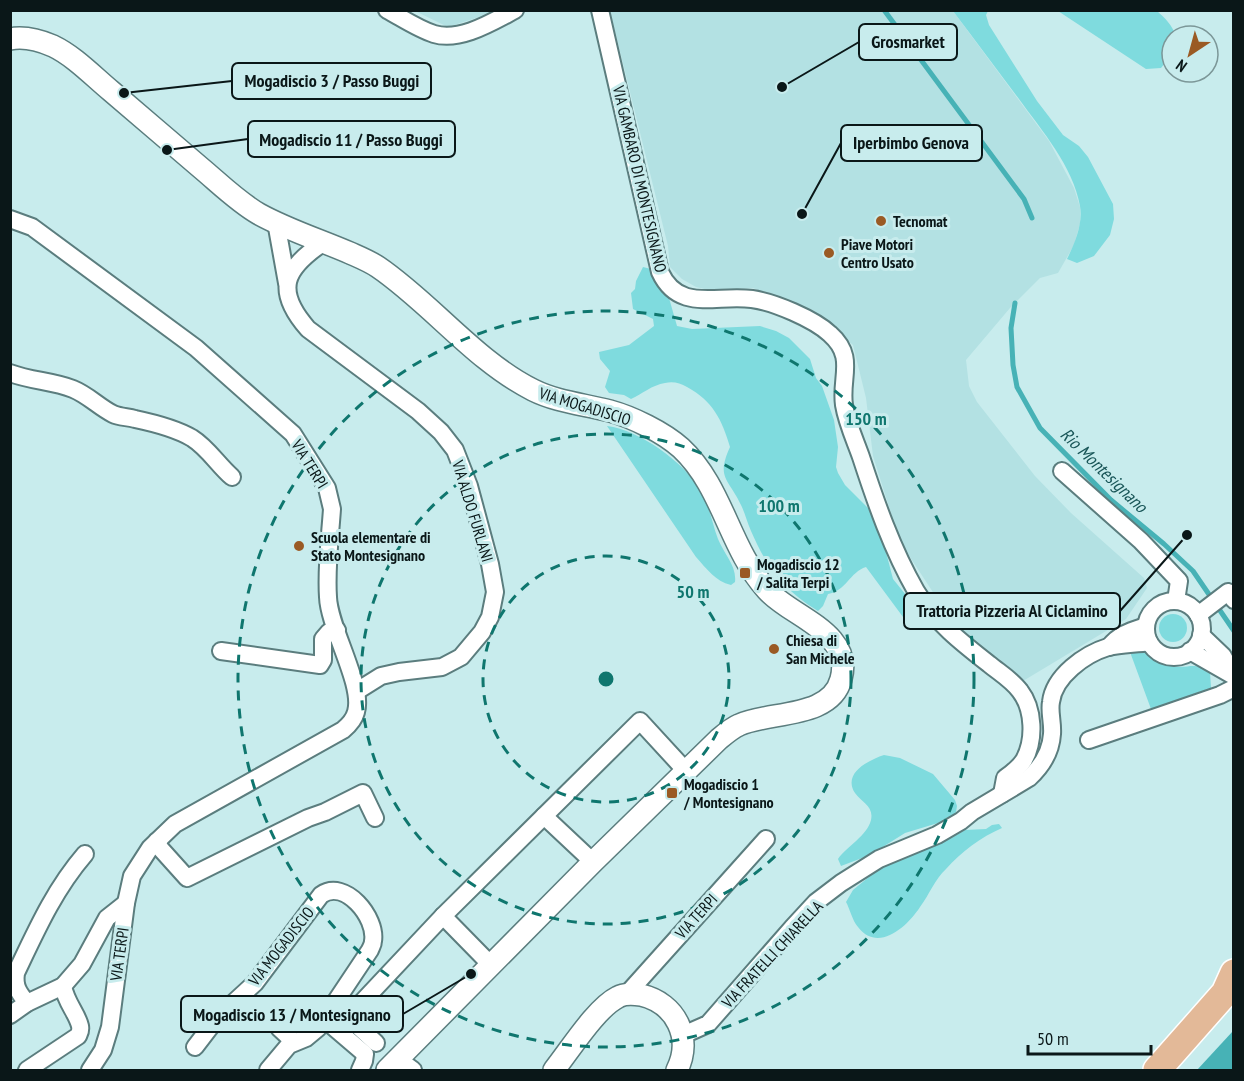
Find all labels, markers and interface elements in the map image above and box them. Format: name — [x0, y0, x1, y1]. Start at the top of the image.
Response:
callout: Grosmarket — [859, 24, 957, 60]
north arrow — [1160, 24, 1220, 84]
text: Grosmarket — [871, 30, 945, 53]
text: N — [1172, 56, 1191, 77]
callout: Mogadiscio 3 / Passo Buggi — [232, 63, 431, 99]
text: Mogadiscio 3 / Passo Buggi — [245, 69, 419, 92]
street label: VIA GAMBARO DI MONTESIGNANO — [609, 83, 671, 274]
callout: Mogadiscio 11 / Passo Buggi — [248, 121, 455, 157]
callout: Iperbimbo Genova — [841, 125, 982, 161]
text: Mogadiscio 11 / Passo Buggi — [259, 128, 443, 151]
text: Iperbimbo Genova — [853, 131, 969, 154]
place label: Tecnomat — [893, 211, 948, 231]
marker: Tecnomat — [874, 214, 888, 228]
place label: Piave Motori Centro Usato — [841, 234, 914, 272]
marker: Piave Motori Centro Usato — [822, 246, 836, 260]
street label: VIA MOGADISCIO — [536, 382, 633, 429]
text: 150 m — [845, 407, 887, 430]
water label: Rio Montesignano — [1056, 423, 1153, 518]
street label: VIA TERPI — [287, 435, 333, 492]
street label: VIA ALDO FURLANI — [448, 457, 498, 564]
text: 100 m — [758, 494, 800, 517]
place label: Scuola elementare di Stato Montesignano — [311, 527, 431, 565]
marker: Scuola elementare di Stato Montesignano — [292, 539, 306, 553]
place label: Mogadiscio 12 / Salita Terpi — [756, 554, 840, 592]
marker: Mogadiscio 12 / Salita Terpi — [738, 566, 752, 580]
text: 50 m — [677, 580, 709, 603]
callout: Trattoria Pizzeria Al Ciclamino — [904, 593, 1120, 629]
text: Trattoria Pizzeria Al Ciclamino — [916, 599, 1108, 622]
place label: Chiesa di San Michele — [786, 630, 855, 668]
marker: Chiesa di San Michele — [767, 642, 781, 656]
centre of rings — [596, 669, 616, 689]
place label: Mogadiscio 1 / Montesignano — [683, 774, 774, 812]
marker: Mogadiscio 1 / Montesignano — [665, 786, 679, 800]
street label: VIA TERPI — [670, 889, 721, 943]
street label: VIA FRATELLI CHIARELLA — [717, 896, 827, 1012]
street label: VIA MOGADISCIO — [243, 902, 318, 990]
street label: VIA TERPI — [105, 926, 133, 983]
callout: Mogadiscio 13 / Montesignano — [181, 996, 403, 1032]
text: Mogadiscio 13 / Montesignano — [193, 1003, 391, 1026]
scale bar — [1028, 1018, 1151, 1056]
text: 50 m — [1037, 1027, 1069, 1050]

